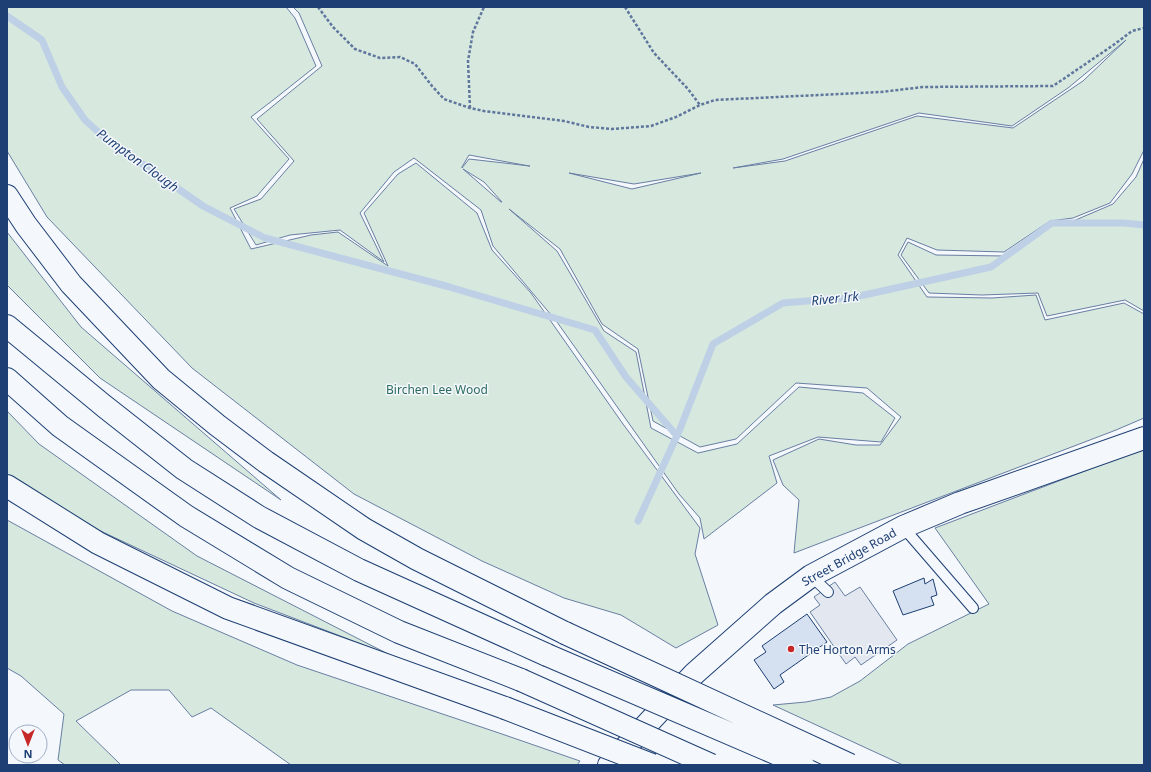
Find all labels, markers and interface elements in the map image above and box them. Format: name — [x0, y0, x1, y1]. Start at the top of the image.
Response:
water label: Pumpton Clough — [93, 124, 183, 196]
water label: River Irk — [810, 286, 860, 309]
park label: Birchen Lee Wood — [386, 381, 488, 398]
street label: Street Bridge Road — [799, 524, 899, 590]
place label: The Horton Arms — [799, 641, 896, 658]
marker: The Horton Arms — [786, 644, 796, 654]
north arrow — [8, 724, 48, 764]
text: N — [24, 747, 32, 762]

